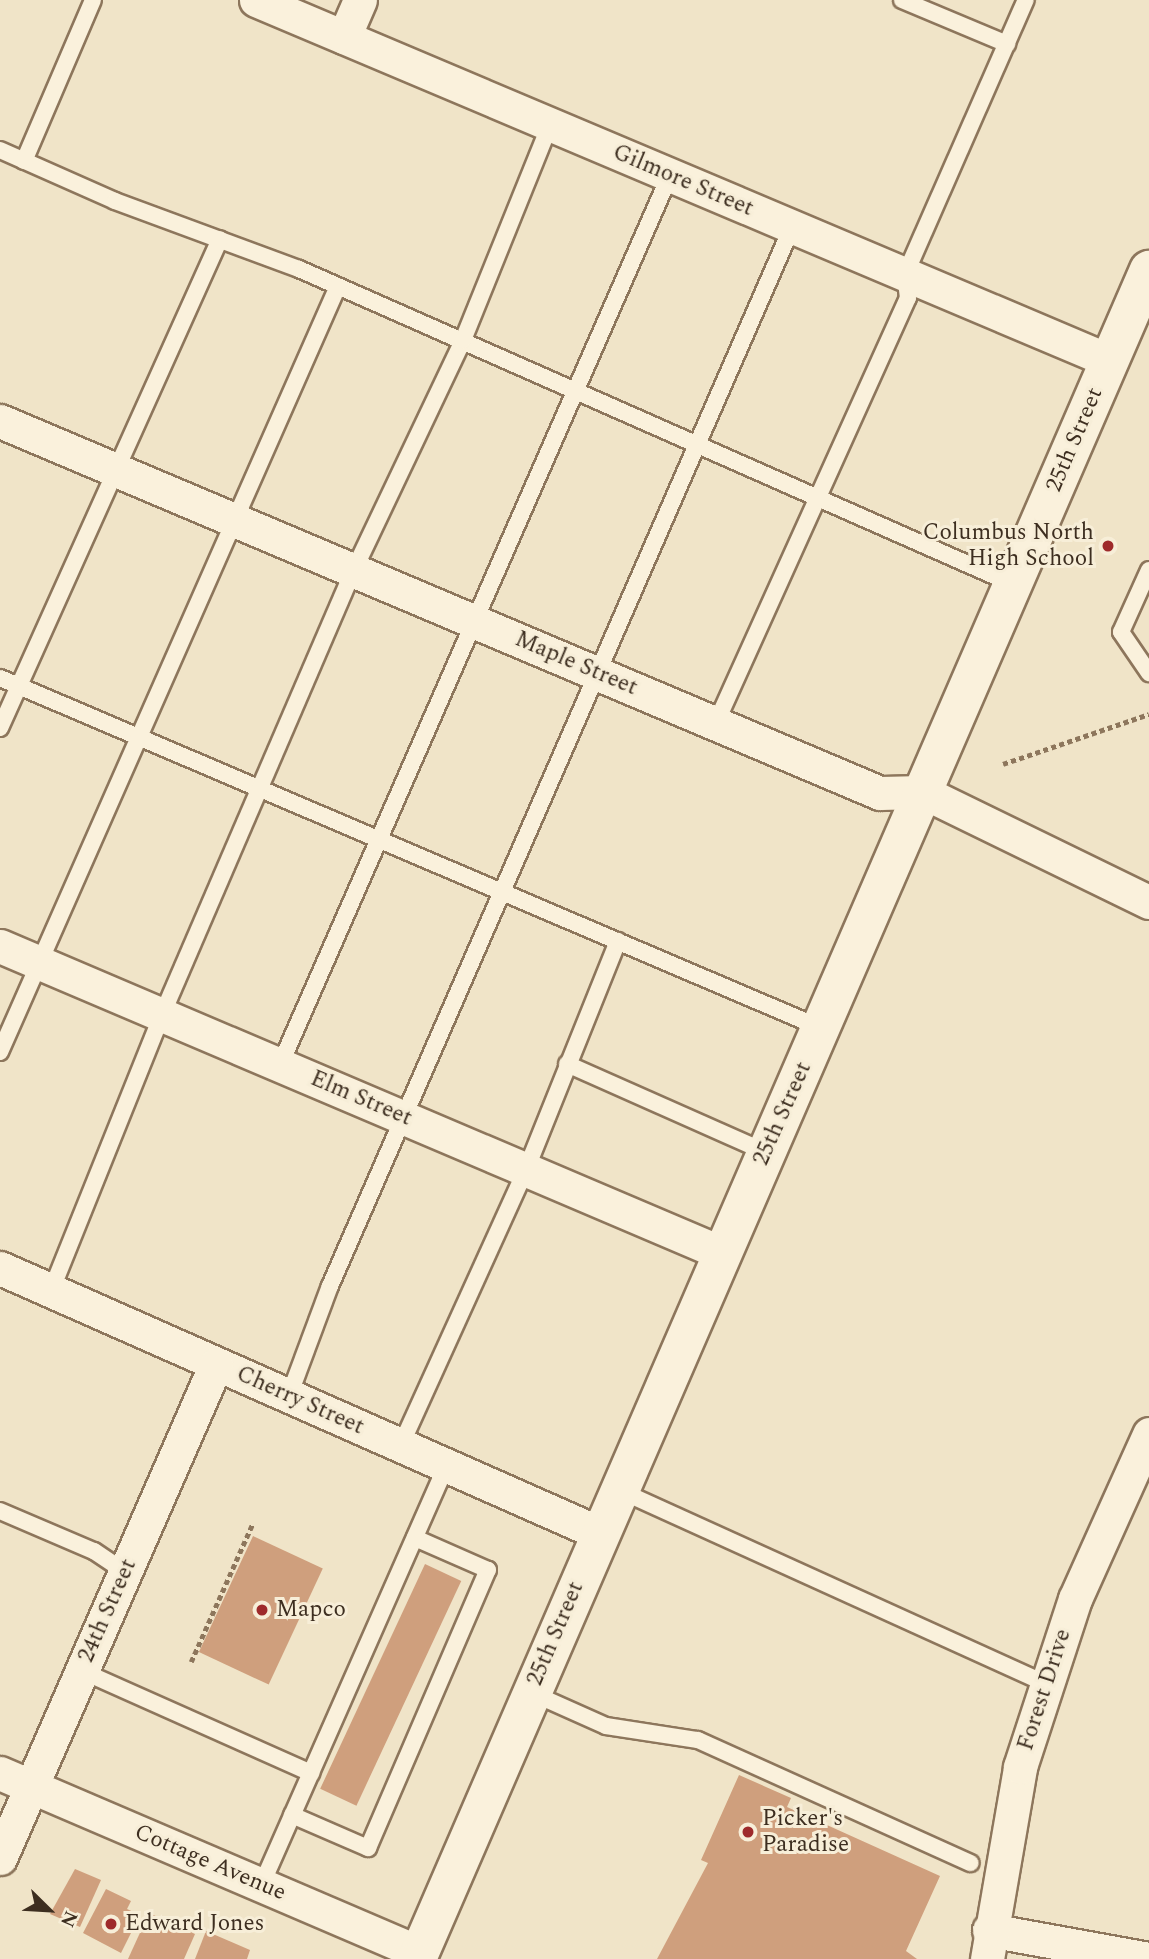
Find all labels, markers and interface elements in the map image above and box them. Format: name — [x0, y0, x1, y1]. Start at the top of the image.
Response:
street label: Gilmore Street — [608, 139, 758, 223]
street label: 25th Street — [1041, 384, 1109, 496]
place label: Columbus North High School — [923, 519, 1094, 573]
marker: Columbus North High School — [1100, 538, 1116, 554]
street label: Maple Street — [511, 626, 641, 702]
street label: 25th Street — [748, 1058, 818, 1170]
street label: Elm Street — [306, 1065, 416, 1133]
street label: Cherry Street — [232, 1361, 368, 1441]
street label: 24th Street — [73, 1555, 143, 1667]
street label: 25th Street — [522, 1578, 590, 1690]
place label: Mapco — [276, 1596, 346, 1624]
marker: Mapco — [254, 1602, 270, 1618]
street label: Forest Drive — [1012, 1626, 1078, 1754]
place label: Picker's Paradise — [762, 1805, 849, 1859]
street label: Cottage Avenue — [130, 1819, 290, 1907]
marker: Picker's Paradise — [740, 1824, 756, 1840]
north arrow — [14, 1875, 84, 1945]
text: N — [52, 1906, 85, 1932]
place label: Edward Jones — [125, 1910, 265, 1938]
marker: Edward Jones — [103, 1916, 119, 1932]

